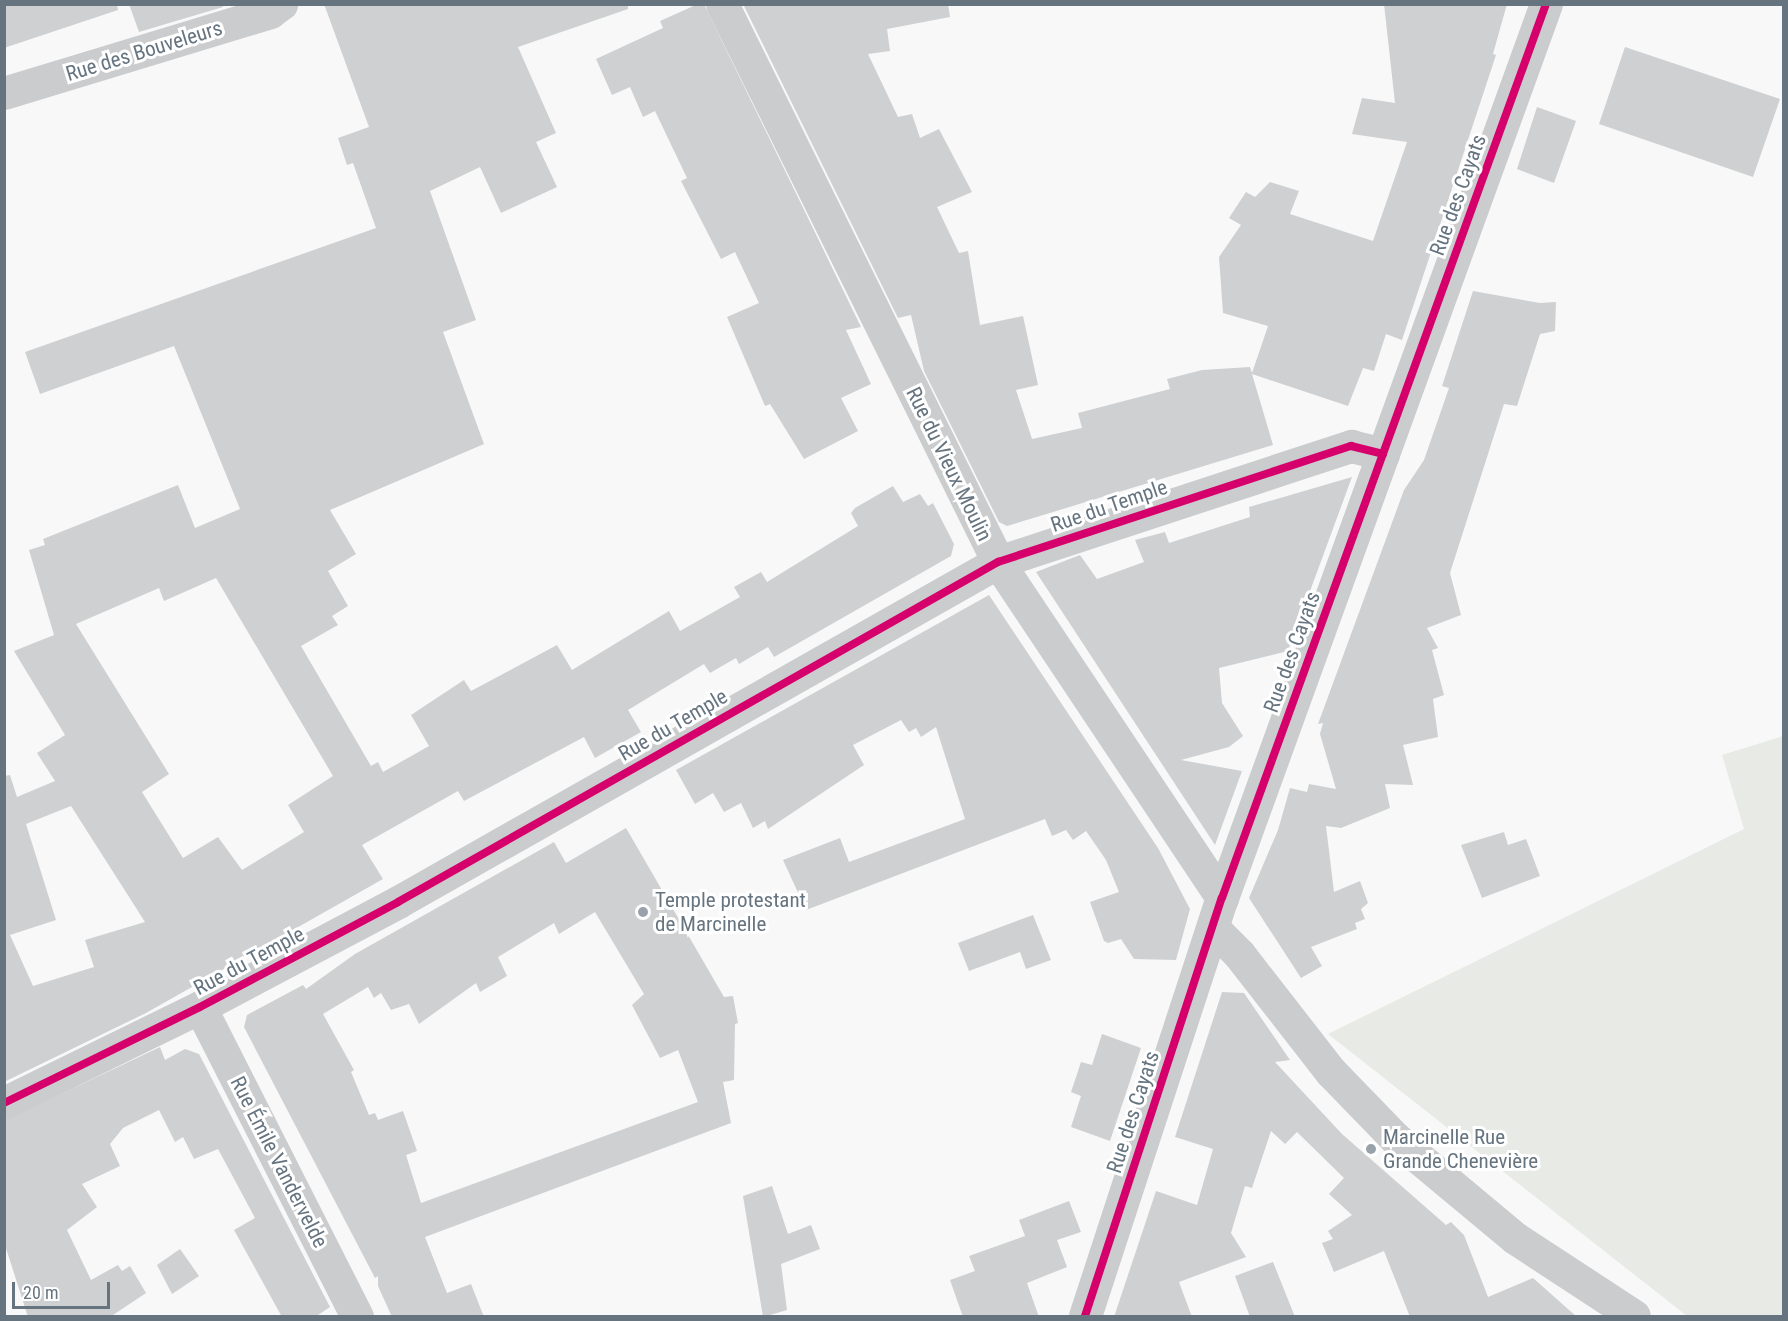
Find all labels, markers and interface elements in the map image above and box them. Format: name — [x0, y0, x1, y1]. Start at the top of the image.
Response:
street label: Rue des Bouveleurs — [63, 15, 225, 87]
street label: Rue des Cayats — [1424, 131, 1492, 259]
street label: Rue du Vieux Moulin — [901, 383, 997, 545]
street label: Rue du Temple — [1047, 474, 1171, 538]
street label: Rue des Cayats — [1258, 588, 1326, 716]
street label: Rue du Temple — [614, 684, 732, 766]
place label: Temple protestant de Marcinelle — [655, 887, 806, 937]
marker: Temple protestant de Marcinelle — [636, 905, 650, 919]
street label: Rue du Temple — [189, 921, 309, 1001]
street label: Rue des Cayats — [1101, 1048, 1165, 1176]
street label: Rue Émile Vandervelde — [225, 1072, 333, 1252]
place label: Marcinelle Rue Grande Chenevière — [1383, 1124, 1538, 1174]
marker: Marcinelle Rue Grande Chenevière — [1364, 1142, 1378, 1156]
scale bar — [15, 1270, 112, 1308]
text: 20 m — [23, 1282, 58, 1303]

